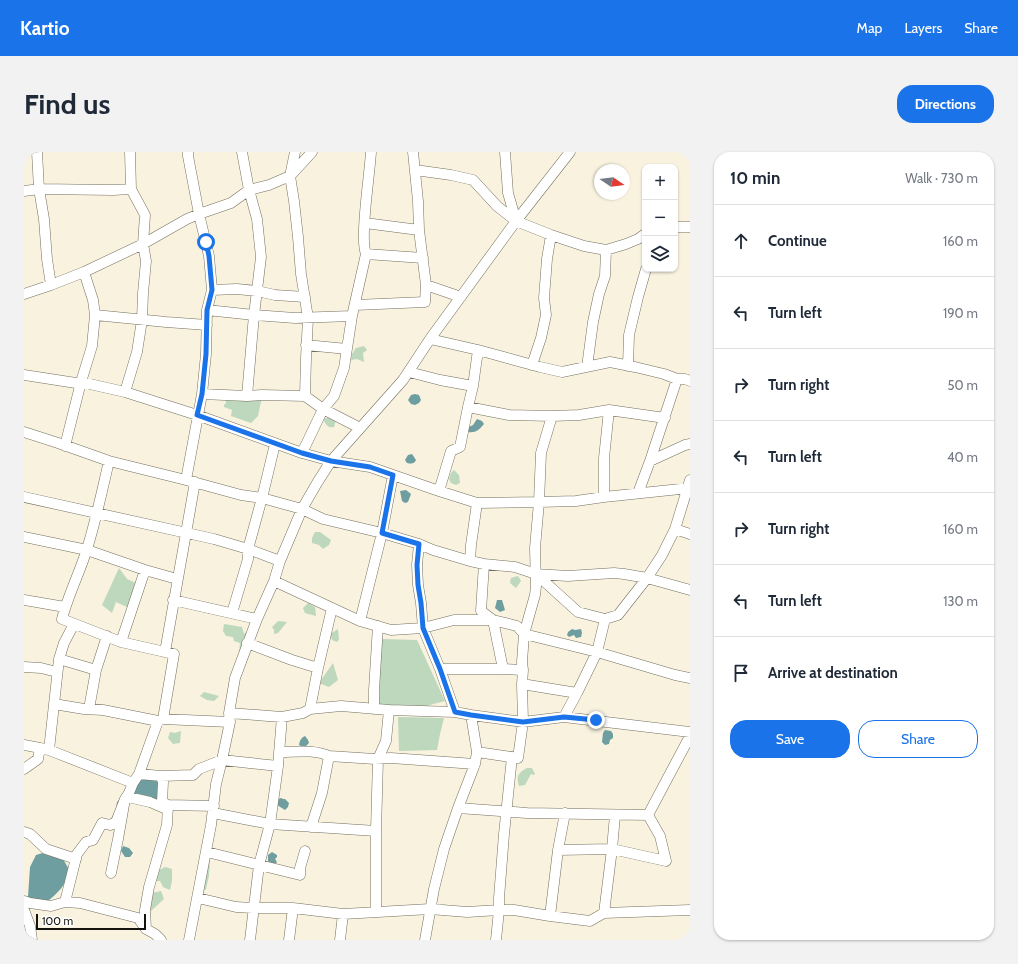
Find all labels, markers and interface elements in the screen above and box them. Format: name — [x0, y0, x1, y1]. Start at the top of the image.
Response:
text: Kartio — [20, 17, 69, 40]
text: Map — [857, 19, 882, 37]
text: Layers — [904, 19, 942, 37]
text: Share — [964, 19, 998, 37]
button: Directions — [897, 85, 994, 123]
text: Find us — [24, 87, 110, 121]
north arrow — [594, 164, 630, 200]
map controls — [642, 164, 678, 272]
button: + — [642, 164, 678, 200]
text: 10 min — [730, 168, 780, 188]
text: Walk · 730 m — [905, 170, 978, 186]
button: − — [642, 200, 678, 236]
icon: ahead — [730, 230, 752, 252]
text: Continue — [768, 232, 827, 250]
route start — [197, 233, 215, 251]
text: 160 m — [943, 233, 978, 249]
button: layers — [642, 236, 678, 272]
icon: left — [730, 302, 752, 324]
text: Turn left — [768, 304, 822, 322]
text: 190 m — [943, 305, 978, 321]
icon: right — [730, 374, 752, 396]
text: Turn right — [768, 376, 829, 394]
text: 50 m — [948, 377, 978, 393]
icon: left — [730, 446, 752, 468]
text: Turn left — [768, 448, 822, 466]
text: 40 m — [947, 449, 978, 465]
icon: right — [730, 518, 752, 540]
text: Turn right — [768, 520, 829, 538]
text: 160 m — [943, 521, 978, 537]
icon: left — [730, 590, 752, 612]
text: Turn left — [768, 592, 822, 610]
text: 130 m — [943, 593, 978, 609]
icon: arrive — [730, 662, 752, 684]
text: Arrive at destination — [768, 664, 898, 682]
route end — [587, 711, 605, 729]
button: Save — [730, 720, 850, 758]
button: Share — [858, 720, 978, 758]
scale bar — [36, 912, 146, 931]
text: 100 m — [42, 914, 73, 928]

